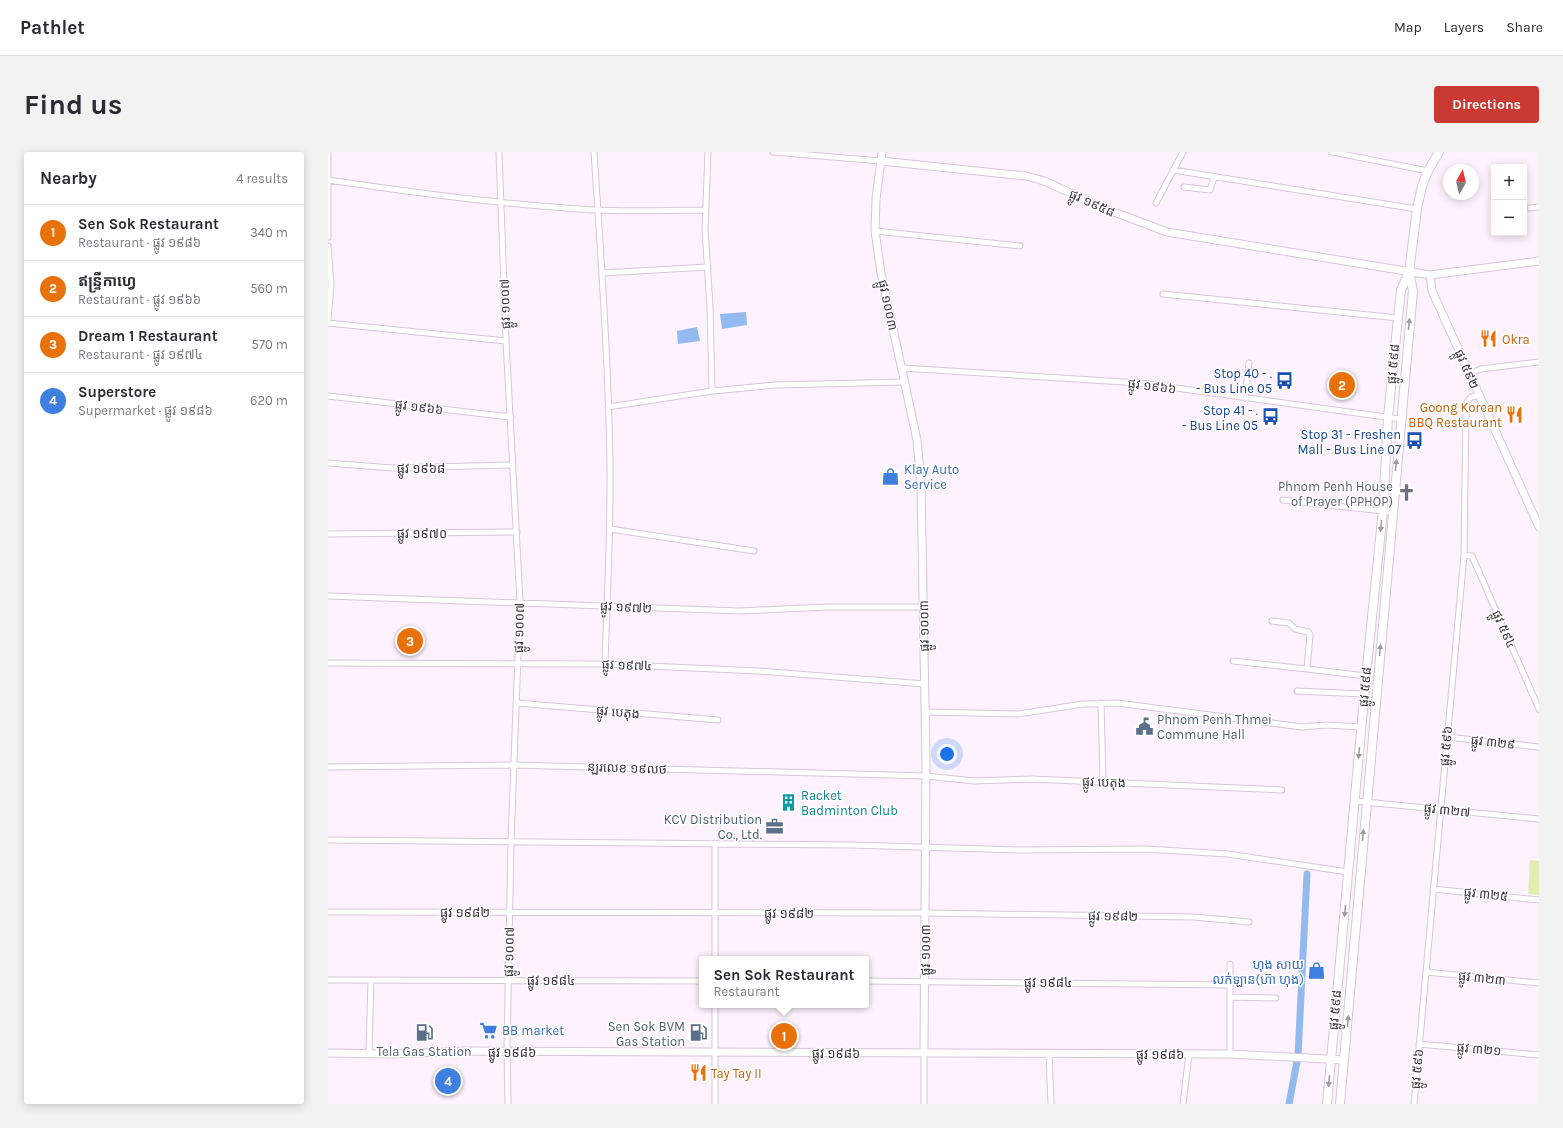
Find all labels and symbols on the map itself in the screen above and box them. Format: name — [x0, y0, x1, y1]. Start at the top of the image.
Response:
north arrow — [1443, 164, 1479, 200]
street label: ផ្លូវ ១៩៥៨ — [1065, 186, 1117, 223]
street label: ផ្លូវ ១០០៧ — [497, 278, 517, 329]
street label: ផ្លូវ ១០០៣ — [872, 278, 901, 333]
one-way arrow — [1406, 318, 1412, 330]
restaurant icon: Okra — [1479, 329, 1499, 349]
place label: Okra — [1502, 332, 1530, 347]
street label: ផ្លូវ ៥៩៨ — [1384, 343, 1406, 385]
street label: ផ្លូវ ៥៩២ — [1448, 347, 1482, 393]
place label: Stop 40 - . - Bus Line 05 — [1196, 366, 1272, 396]
bus stop icon: Stop 40 - . - Bus Line 05 — [1275, 370, 1295, 390]
pin: 2 — [1329, 370, 1355, 400]
street label: ផ្លូវ ១៩៦៦ — [1126, 376, 1177, 400]
street label: ផ្លូវ ១៩៦៦ — [393, 397, 444, 421]
place label: Goong Korean BBQ Restaurant — [1408, 400, 1502, 430]
place label: Stop 41 - . - Bus Line 05 — [1182, 403, 1258, 433]
restaurant icon: Goong Korean BBQ Restaurant — [1505, 404, 1525, 424]
bus stop icon: Stop 41 - . - Bus Line 05 — [1261, 407, 1281, 427]
place label: Stop 31 - Freshen Mall - Bus Line 07 — [1298, 427, 1401, 457]
bus stop icon: Stop 31 - Freshen Mall - Bus Line 07 — [1404, 431, 1424, 451]
one-way arrow — [1393, 459, 1400, 471]
street label: ផ្លូវ ១៩៦៨ — [397, 461, 445, 479]
place label: Klay Auto Service — [904, 462, 959, 492]
shop icon: Klay Auto Service — [881, 466, 901, 486]
place label: Phnom Penh House of Prayer (PPHOP) — [1278, 479, 1393, 509]
church icon: Phnom Penh House of Prayer (PPHOP) — [1396, 483, 1416, 503]
one-way arrow — [1378, 520, 1385, 532]
street label: ផ្លូវ ១៩៧០ — [397, 526, 447, 544]
street label: ផ្លូវ ១៩៧២ — [599, 598, 652, 620]
street label: ផ្លូវ ១០០៣ — [916, 600, 936, 652]
street label: ផ្លូវ ១០០៧ — [511, 603, 531, 653]
street label: ផ្លូវ ៥៩៤ — [1485, 608, 1519, 652]
pin: 3 — [397, 626, 423, 656]
one-way arrow — [1376, 644, 1383, 656]
street label: ផ្លូវ ១៩៧៤ — [601, 657, 652, 677]
street label: ផ្លូវ ៥៩៨ — [1356, 666, 1378, 708]
street label: ផ្លូវ បេតុង — [595, 703, 641, 725]
place label: Phnom Penh Thmei Commune Hall — [1157, 712, 1272, 742]
public building icon: Phnom Penh Thmei Commune Hall — [1134, 716, 1154, 736]
street label: ផ្លូវ ៥៩៦ — [1437, 725, 1459, 767]
street label: ផ្លូវ ៣២៩ — [1470, 732, 1516, 756]
your location — [937, 744, 957, 764]
one-way arrow — [1356, 747, 1362, 759]
street label: ន្ឡរលេខ ១៩លថ — [587, 759, 667, 778]
street label: ផ្លូវ បេតុង — [1082, 774, 1126, 794]
place label: Racket Badminton Club — [801, 788, 898, 818]
building icon: Racket Badminton Club — [778, 792, 798, 812]
street label: ផ្លូវ ៣២៧ — [1423, 800, 1471, 824]
place label: KCV Distribution Co., Ltd. — [664, 812, 762, 842]
office icon: KCV Distribution Co., Ltd. — [765, 816, 785, 836]
one-way arrow — [1360, 829, 1367, 841]
street label: ផ្លូវ ៣២៥ — [1463, 884, 1509, 908]
street label: ផ្លូវ ១៩៨២ — [440, 905, 490, 923]
one-way arrow — [1341, 905, 1348, 917]
street label: ផ្លូវ ១៩៨២ — [764, 906, 814, 924]
street label: ផ្លូវ ១៩៨២ — [1088, 908, 1138, 928]
street label: ផ្លូវ ១០០៣ — [918, 924, 936, 976]
street label: ផ្លូវ ១០០៧ — [501, 927, 521, 977]
place label: ហុង សាយ លក់ឡាន(ហ៊ា ហុង) — [1212, 957, 1304, 988]
shop icon: ហុង សាយ លក់ឡាន(ហ៊ា ហុង) — [1307, 961, 1327, 981]
street label: ផ្លូវ ៣២៣ — [1457, 968, 1507, 992]
street label: ផ្លូវ ១៩៨៤ — [527, 973, 575, 991]
street label: ផ្លូវ ១៩៨៤ — [1024, 975, 1072, 993]
street label: ផ្លូវ ៥៩៨ — [1326, 989, 1348, 1031]
one-way arrow — [1344, 1015, 1351, 1027]
place label: Sen Sok BVM Gas Station — [608, 1019, 685, 1049]
supermarket icon: BB market — [479, 1020, 499, 1040]
pin: 1 — [771, 1021, 797, 1051]
fuel station icon: Tela Gas Station — [414, 1022, 434, 1042]
place label: BB market — [502, 1023, 564, 1038]
fuel station icon: Sen Sok BVM Gas Station — [688, 1023, 708, 1043]
street label: ផ្លូវ ៣២១ — [1456, 1040, 1502, 1062]
place label: Tela Gas Station — [376, 1044, 472, 1059]
street label: ផ្លូវ ១៩៨៦ — [488, 1045, 536, 1063]
street label: ផ្លូវ ១៩៨៦ — [812, 1046, 860, 1064]
street label: ផ្លូវ ១៩៨៦ — [1136, 1047, 1184, 1065]
street label: ផ្លូវ ៥៩៦ — [1408, 1048, 1430, 1090]
restaurant icon: Tay Tay II — [688, 1063, 708, 1083]
pin: 4 — [435, 1066, 461, 1096]
place label: Tay Tay II — [711, 1066, 762, 1081]
one-way arrow — [1326, 1075, 1333, 1087]

